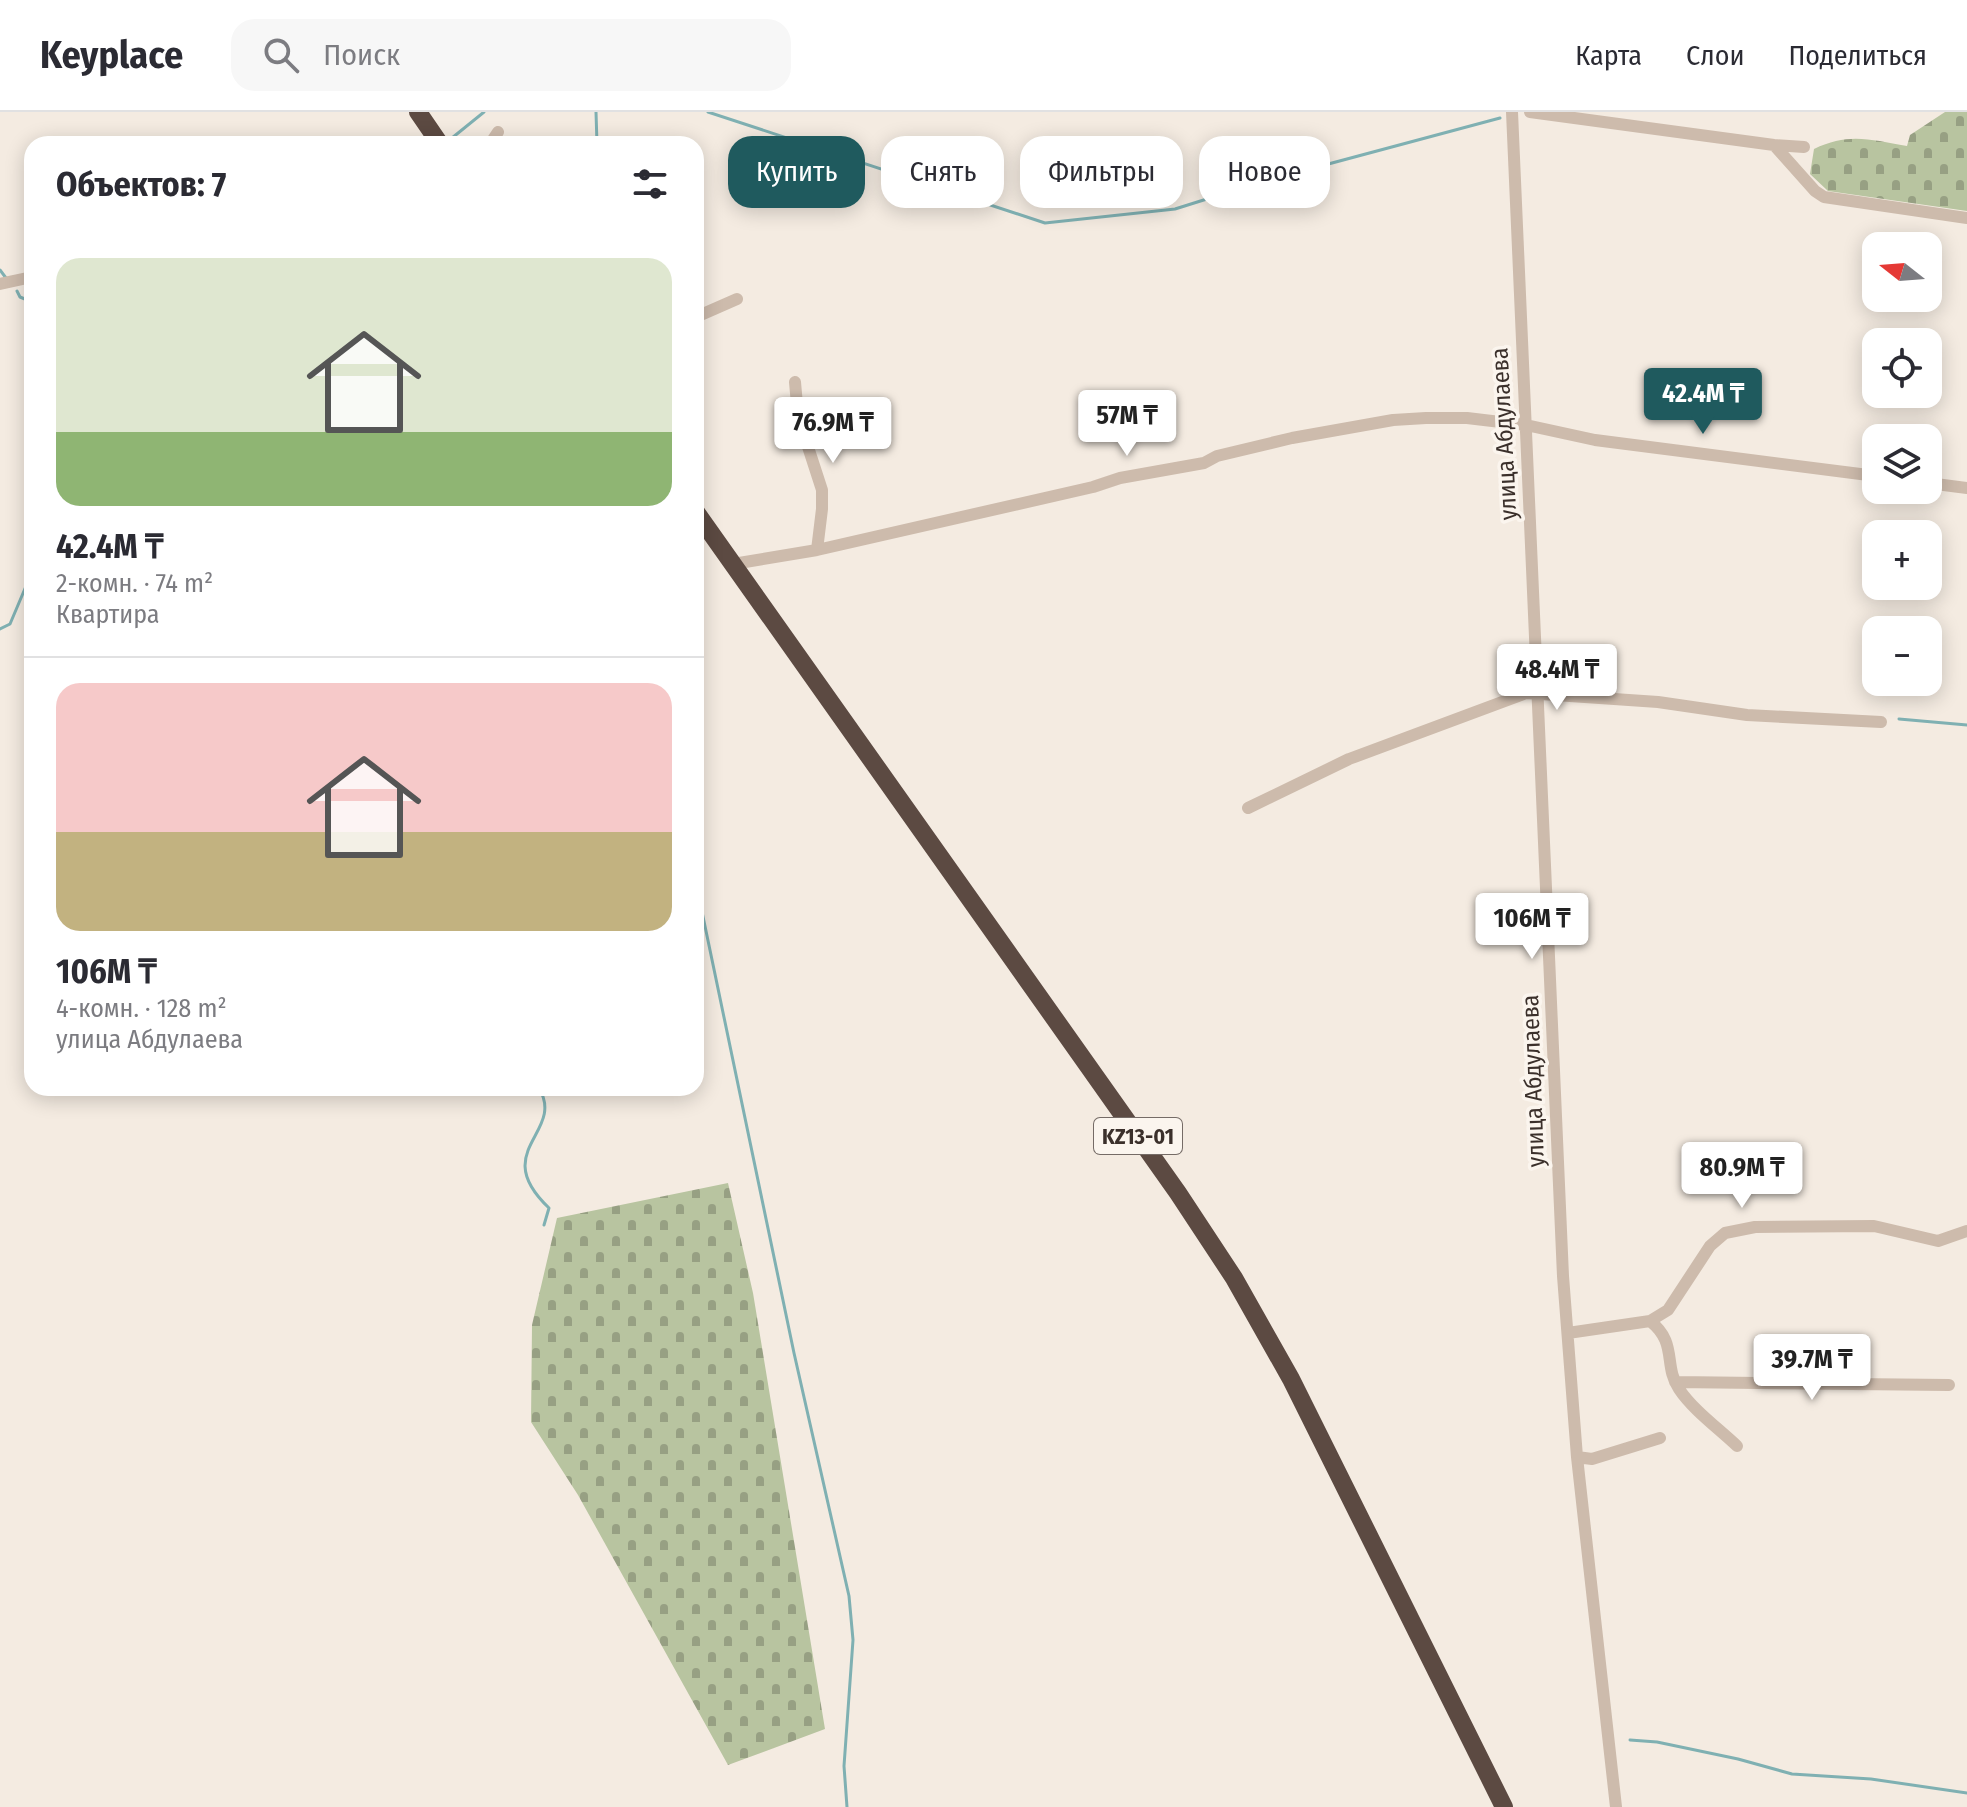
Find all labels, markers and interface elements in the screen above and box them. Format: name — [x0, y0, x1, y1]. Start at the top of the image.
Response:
search box — [231, 19, 791, 91]
text: Keyplace — [40, 32, 183, 78]
icon: search — [259, 33, 303, 77]
text: Поиск — [323, 37, 400, 73]
text: Карта — [1575, 39, 1642, 72]
text: Слои — [1686, 39, 1744, 72]
text: Поделиться — [1788, 39, 1927, 72]
chip: Купить — [728, 136, 865, 208]
chip: Снять — [881, 136, 1004, 208]
chip: Фильтры — [1020, 136, 1183, 208]
chip: Новое — [1199, 136, 1330, 208]
icon: filters — [628, 162, 672, 206]
text: Объектов: 7 — [56, 164, 226, 205]
north arrow — [1862, 232, 1942, 312]
map controls — [1862, 232, 1942, 696]
icon: home — [292, 310, 436, 454]
button: locate — [1862, 328, 1942, 408]
street label: улица Абдулаева — [1486, 347, 1522, 521]
pin: 42.4M ₸ — [1629, 368, 1777, 436]
text: 42.4M ₸ — [1662, 378, 1744, 409]
pin: 57M ₸ — [1071, 390, 1183, 458]
pin: 76.9M ₸ — [759, 397, 907, 465]
text: 57M ₸ — [1096, 400, 1158, 431]
text: 76.9M ₸ — [792, 407, 874, 438]
button: layers — [1862, 424, 1942, 504]
button: + — [1862, 520, 1942, 600]
text: 42.4M ₸ — [56, 526, 163, 567]
text: 2-комн. · 74 m² — [56, 568, 213, 599]
text: Квартира — [56, 599, 160, 630]
button: − — [1862, 616, 1942, 696]
pin: 48.4M ₸ — [1483, 644, 1631, 712]
text: 48.4M ₸ — [1515, 654, 1599, 685]
icon: home — [292, 735, 436, 879]
pin: 106M ₸ — [1467, 893, 1597, 961]
text: 106M ₸ — [1493, 903, 1571, 934]
text: 106M ₸ — [56, 951, 157, 992]
text: 4-комн. · 128 m² — [56, 993, 227, 1024]
street label: улица Абдулаева — [1516, 994, 1550, 1168]
text: улица Абдулаева — [56, 1024, 243, 1055]
road number: KZ13-01 — [1094, 1118, 1182, 1154]
pin: 80.9M ₸ — [1668, 1142, 1816, 1210]
text: 80.9M ₸ — [1699, 1152, 1785, 1183]
pin: 39.7M ₸ — [1738, 1334, 1886, 1402]
text: 39.7M ₸ — [1772, 1344, 1852, 1375]

